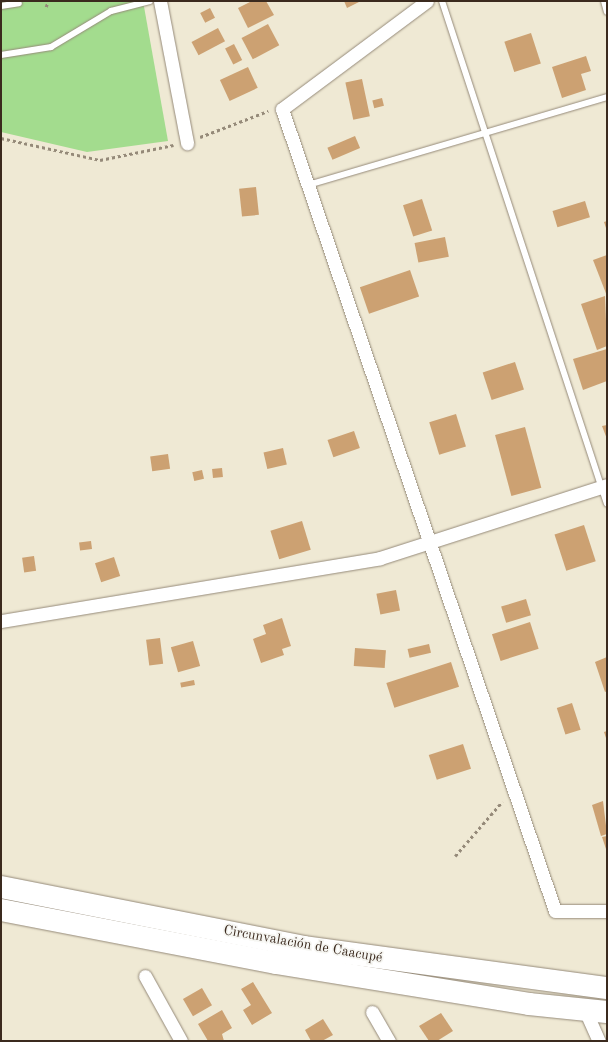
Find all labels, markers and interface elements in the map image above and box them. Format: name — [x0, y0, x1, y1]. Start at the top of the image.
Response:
street label: Circunvalación de Caacupé — [222, 922, 384, 966]

